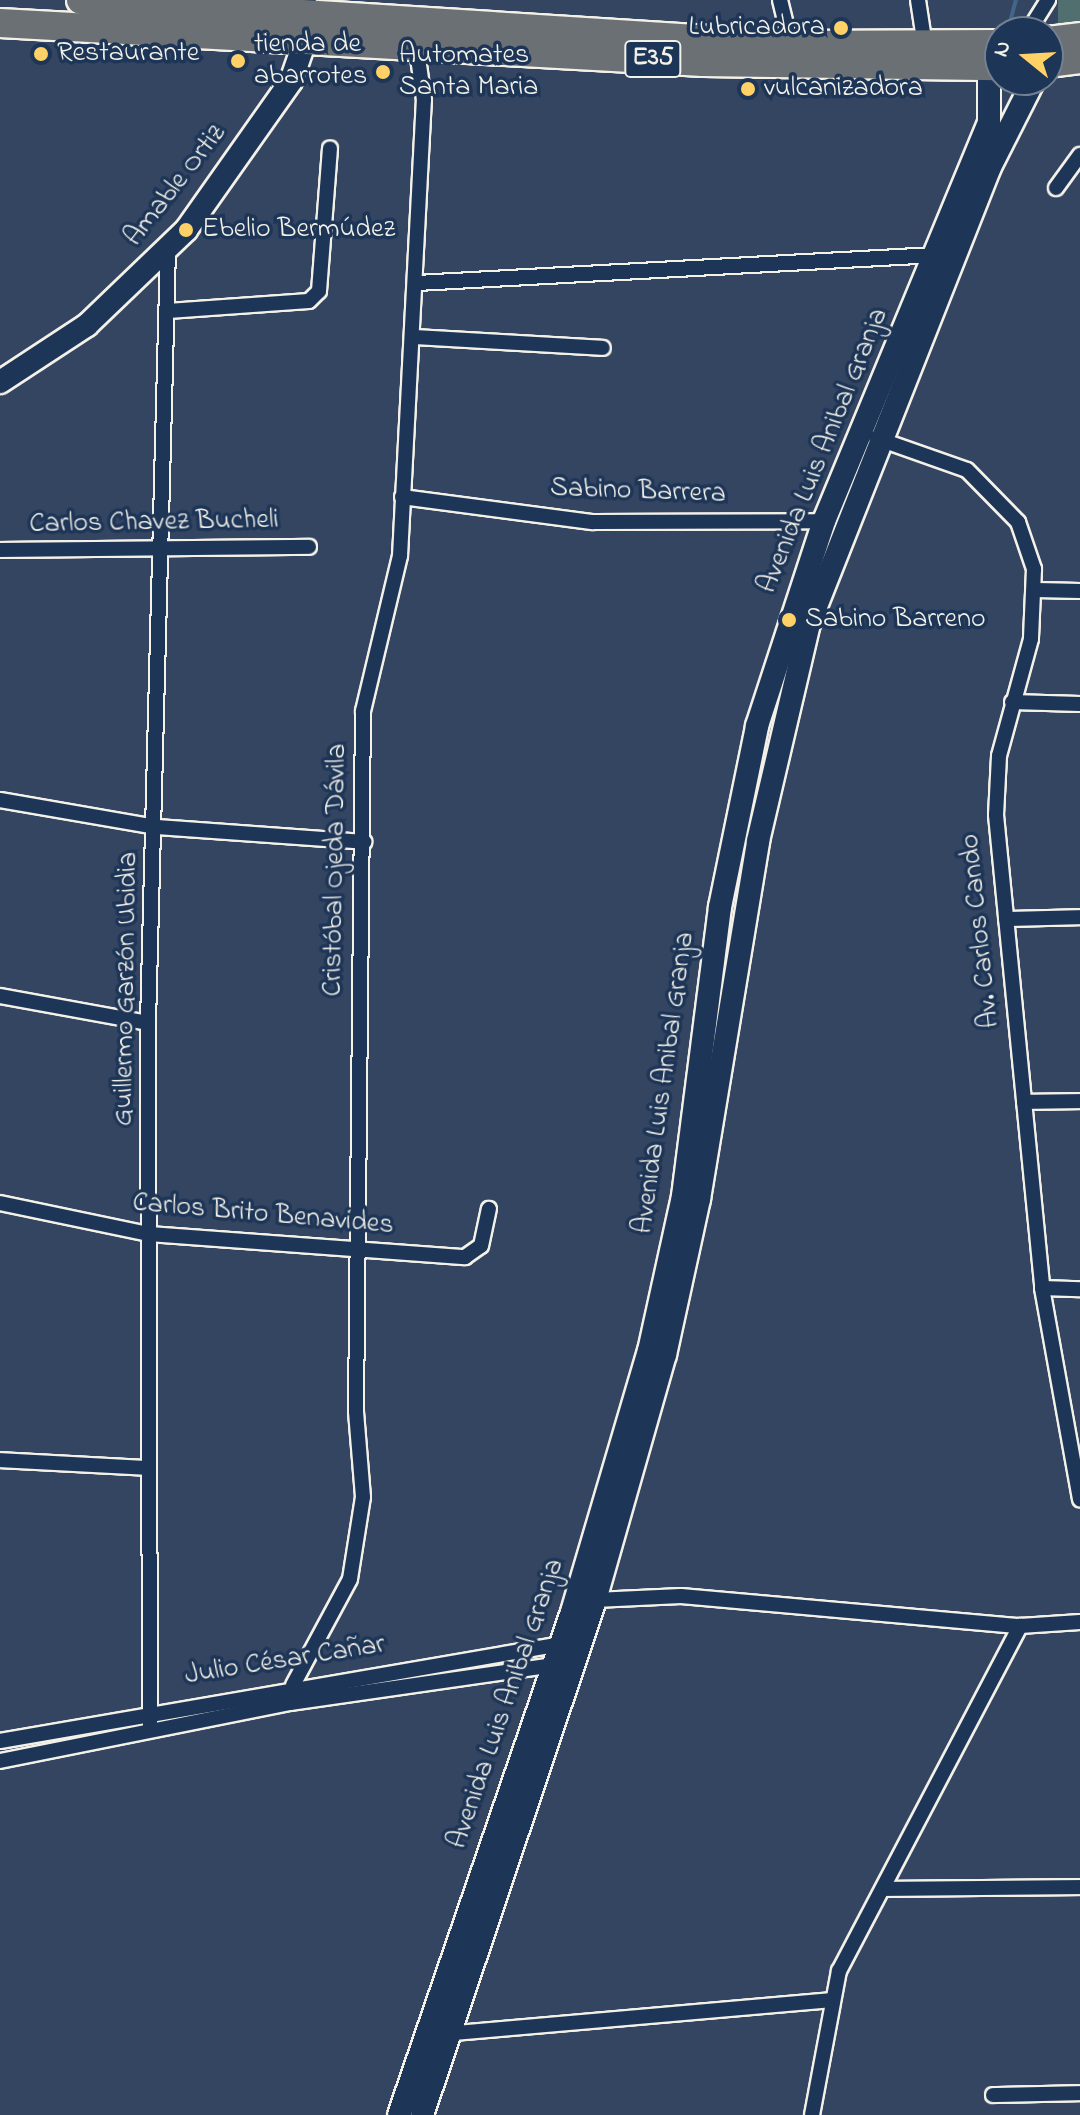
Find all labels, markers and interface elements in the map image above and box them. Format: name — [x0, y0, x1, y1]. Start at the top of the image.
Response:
place label: Lubricadora — [689, 11, 825, 45]
north arrow — [984, 16, 1064, 96]
marker: Lubricadora — [832, 19, 850, 37]
place label: tienda de abarrotes — [254, 28, 367, 94]
place label: Restaurante — [57, 37, 199, 71]
road number: E35 — [623, 37, 683, 81]
text: N — [986, 37, 1021, 61]
place label: Automates Santa Maria — [399, 39, 538, 105]
marker: Restaurante — [32, 45, 50, 63]
marker: tienda de abarrotes — [229, 52, 247, 70]
marker: Automates Santa Maria — [374, 63, 392, 81]
place label: vulcanizadora — [764, 72, 923, 106]
marker: vulcanizadora — [739, 80, 757, 98]
street label: Amable Ortiz — [118, 118, 234, 254]
place label: Ebelio Bermúdez — [202, 213, 395, 247]
marker: Ebelio Bermúdez — [177, 221, 195, 239]
street label: Avenida Luis Anibal Granja — [751, 304, 897, 598]
street label: Sabino Barrera — [549, 472, 727, 512]
street label: Carlos Chavez Bucheli — [29, 504, 279, 542]
place label: Sabino Barreno — [805, 603, 986, 637]
marker: Sabino Barreno — [780, 611, 798, 629]
street label: Cristóbal Ojeda Dávila — [317, 743, 355, 997]
street label: Av. Carlos Cando — [954, 832, 1008, 1030]
street label: Guillermo Garzón Ubidia — [108, 852, 146, 1126]
street label: Avenida Luis Anibal Granja — [627, 930, 703, 1236]
street label: Carlos Brito Benavides — [131, 1187, 395, 1243]
street label: Avenida Luis Anibal Granja — [442, 1555, 572, 1853]
street label: Julio César Cañar — [183, 1629, 387, 1693]

